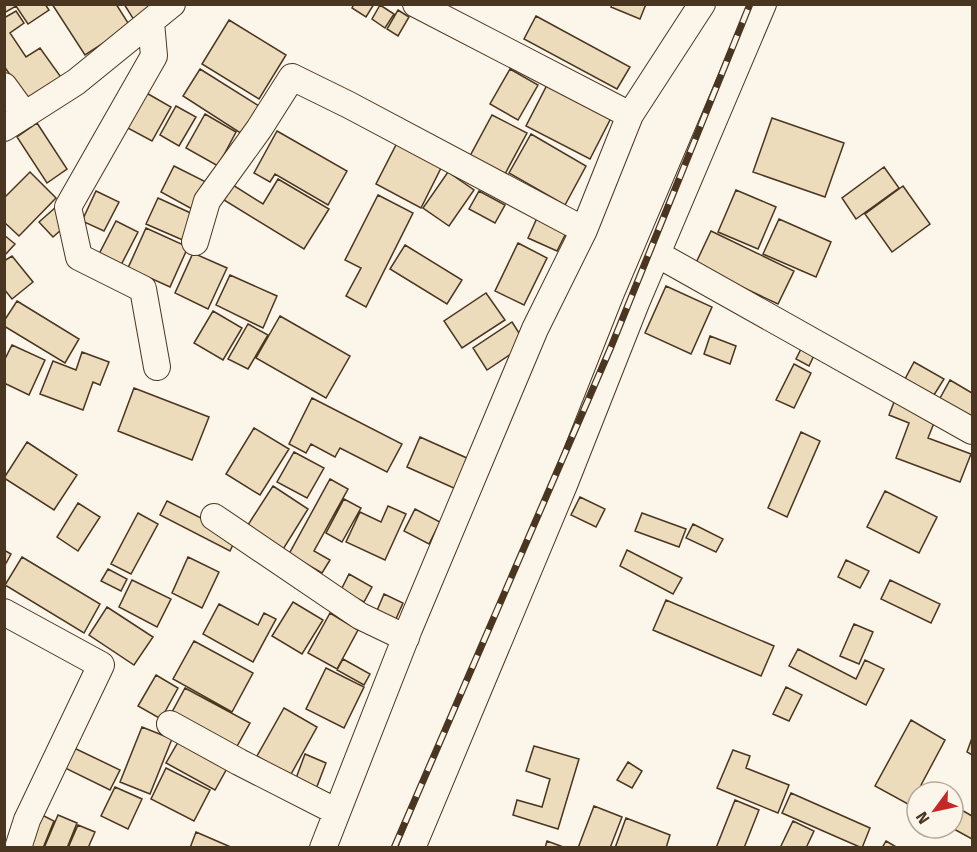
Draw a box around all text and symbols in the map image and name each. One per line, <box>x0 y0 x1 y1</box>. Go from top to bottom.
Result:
north arrow <box>905 780 965 840</box>
text: N <box>912 808 934 828</box>

